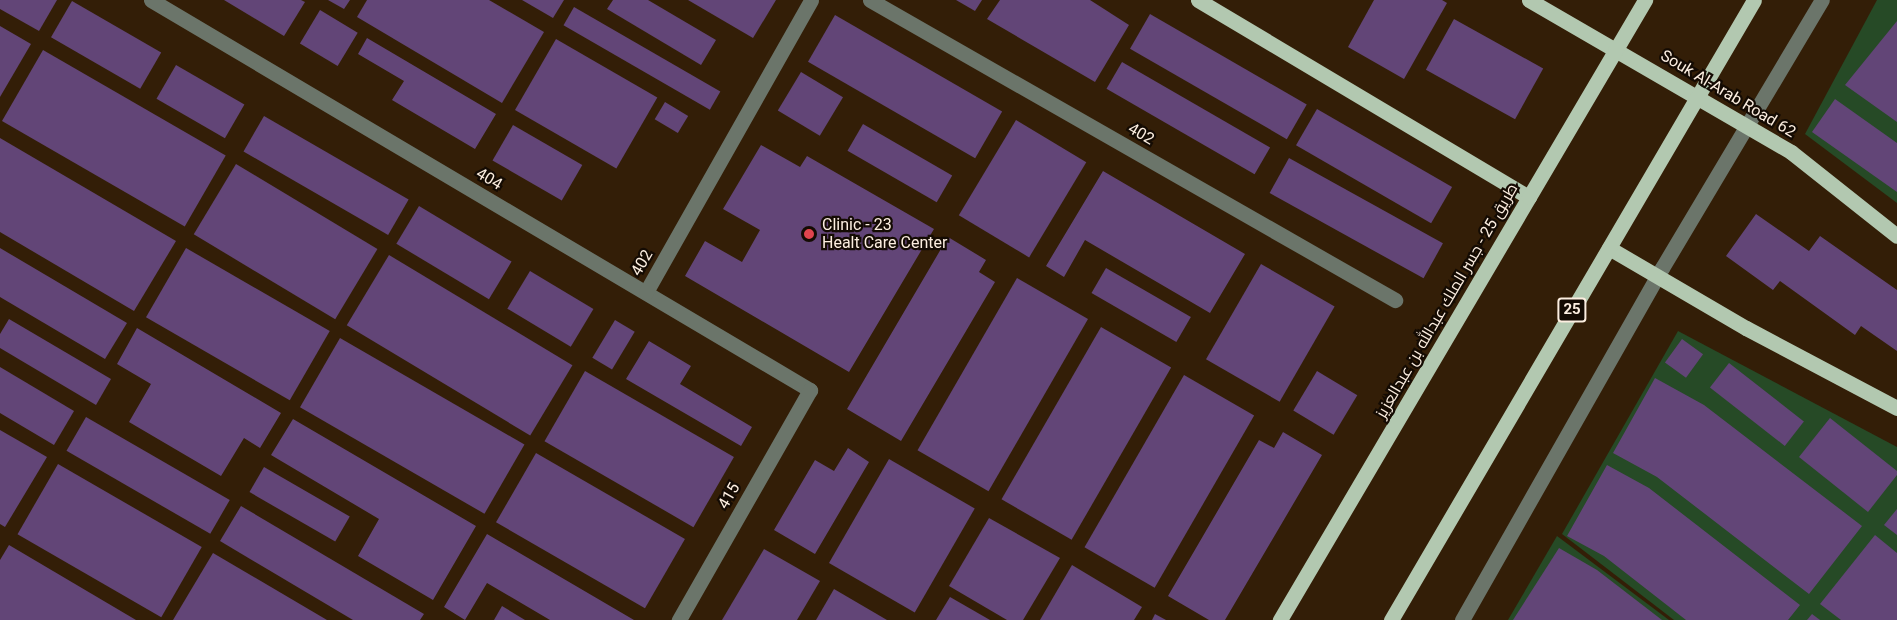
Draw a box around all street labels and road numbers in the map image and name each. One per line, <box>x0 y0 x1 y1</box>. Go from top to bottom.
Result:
street label: Souk Al-Arab Road 62 <box>1657 46 1799 142</box>
street label: 402 <box>1125 119 1157 149</box>
street label: 404 <box>472 164 506 194</box>
street label: طريق 25 - جسر الملك عبدالله بن عبدالعزيز <box>1372 180 1522 422</box>
street label: 402 <box>627 247 657 279</box>
road number: 25 <box>1557 298 1587 322</box>
street label: 415 <box>714 480 744 512</box>

